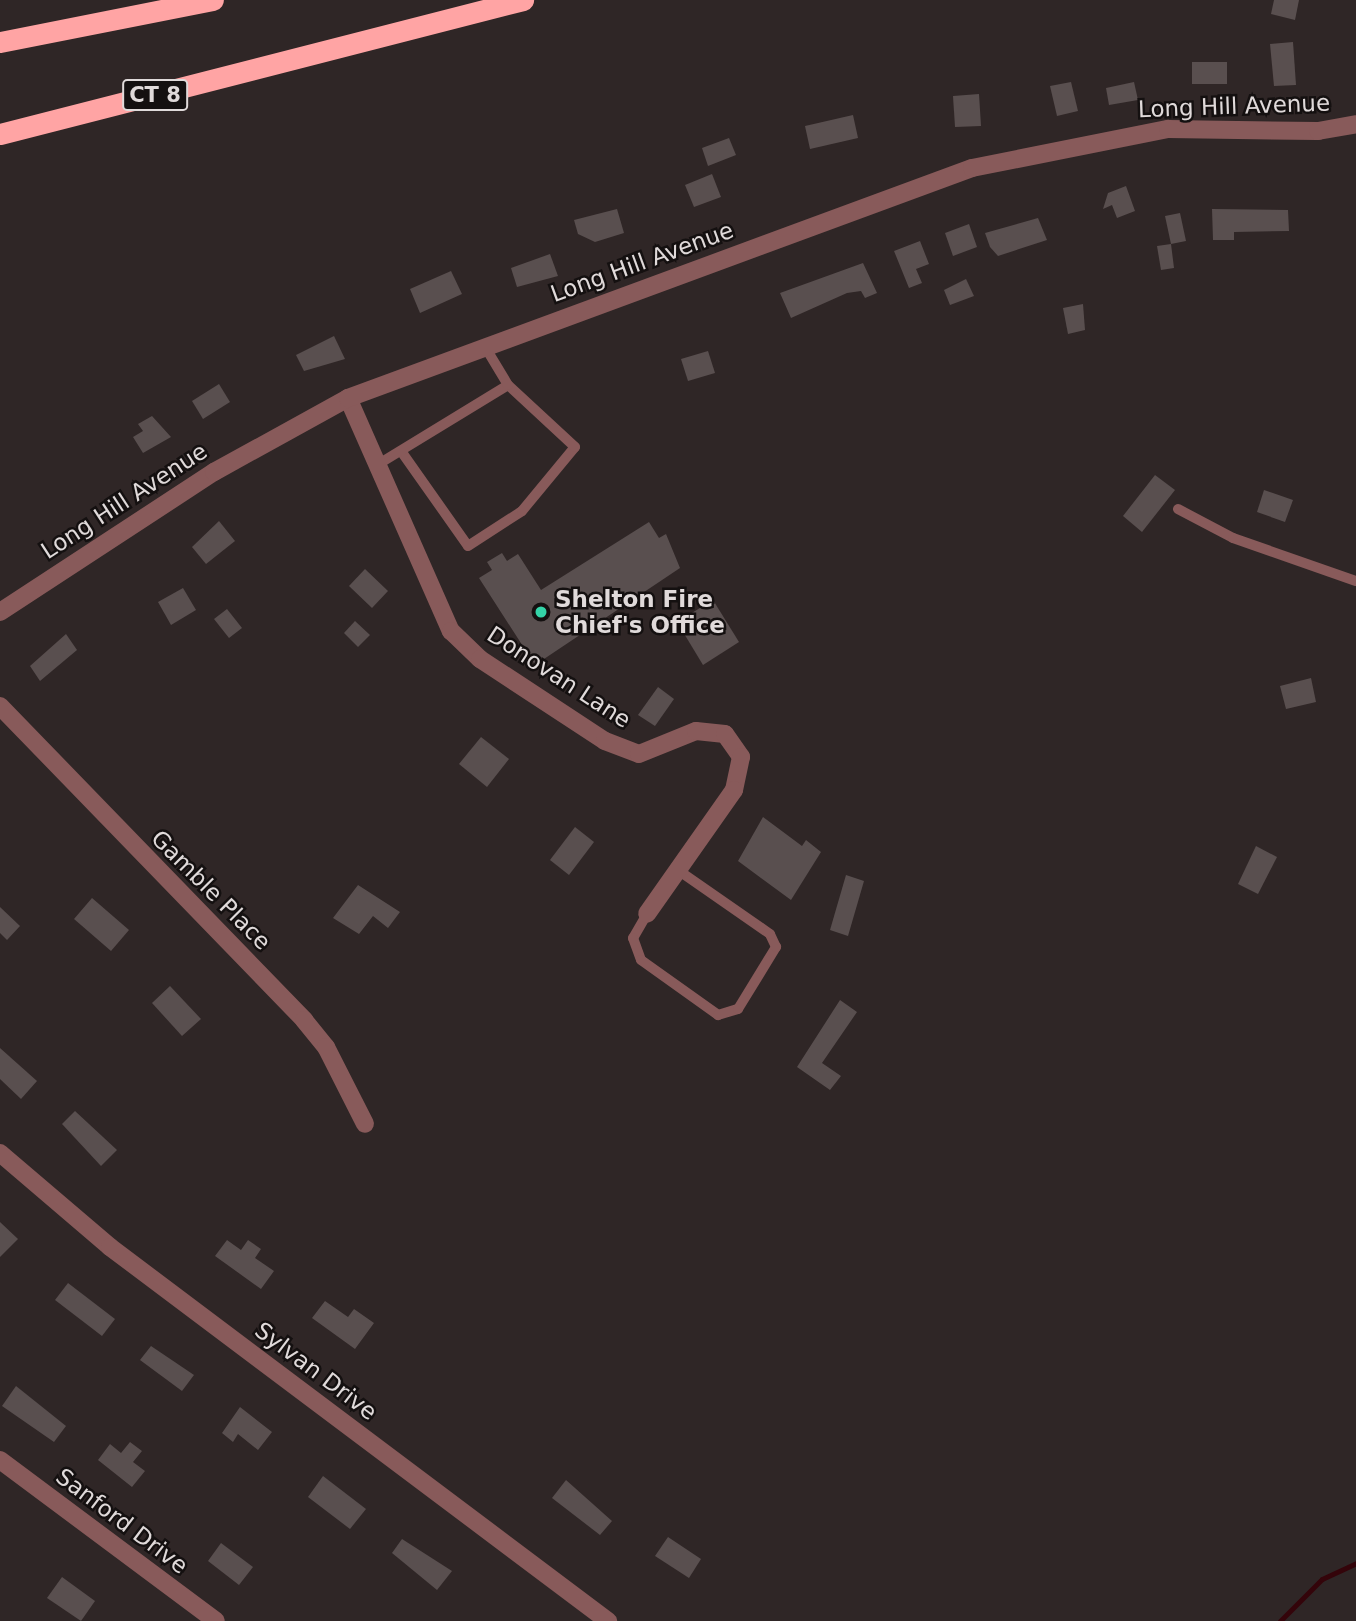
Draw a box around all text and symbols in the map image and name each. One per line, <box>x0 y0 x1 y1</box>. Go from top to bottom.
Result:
road number: CT 8 <box>122 78 188 112</box>
street label: Long Hill Avenue <box>1137 89 1331 123</box>
street label: Long Hill Avenue <box>547 216 737 308</box>
street label: Long Hill Avenue <box>36 437 212 565</box>
place label: Shelton Fire Chief's Office <box>555 585 725 639</box>
marker: Shelton Fire Chief's Office <box>533 604 549 620</box>
street label: Donovan Lane <box>482 620 636 734</box>
street label: Gamble Place <box>145 824 277 956</box>
street label: Sylvan Drive <box>250 1316 382 1426</box>
street label: Sanford Drive <box>51 1463 193 1579</box>

